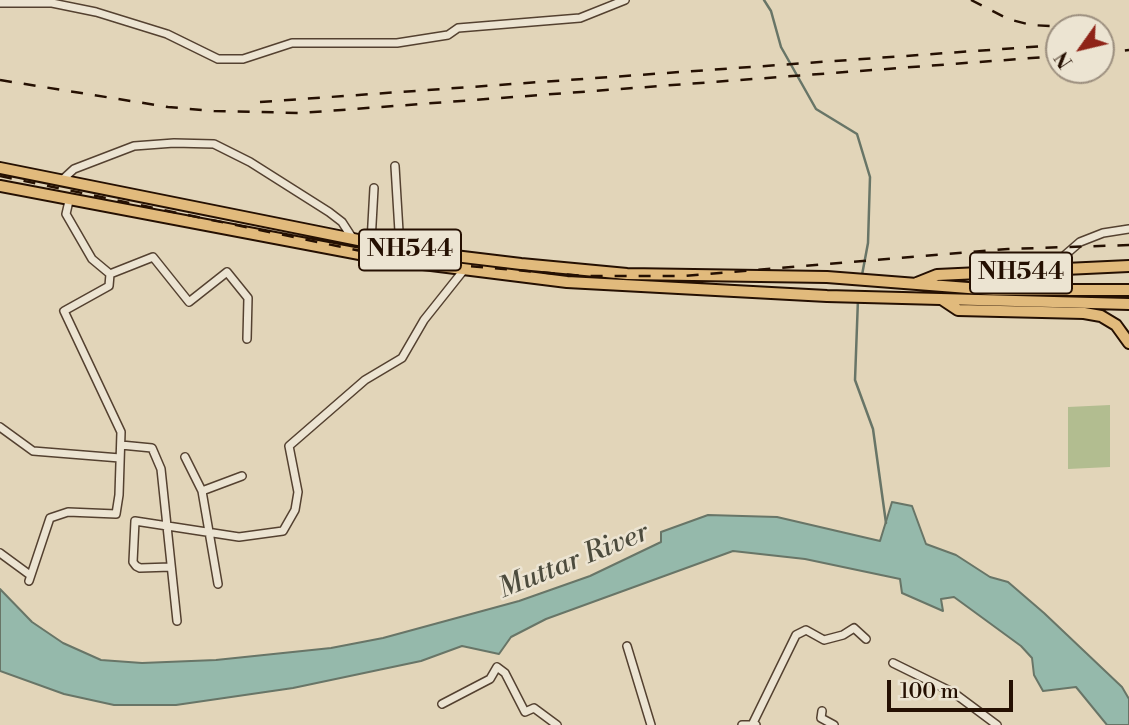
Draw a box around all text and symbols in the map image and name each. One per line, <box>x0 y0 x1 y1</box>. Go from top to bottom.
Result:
north arrow <box>1045 14 1115 84</box>
text: N <box>1050 47 1078 73</box>
road number: NH544 <box>359 230 461 270</box>
road number: NH544 <box>970 252 1072 294</box>
water label: Muttar River <box>494 517 654 607</box>
scale bar <box>891 666 1017 710</box>
text: 100 m <box>900 679 959 705</box>

